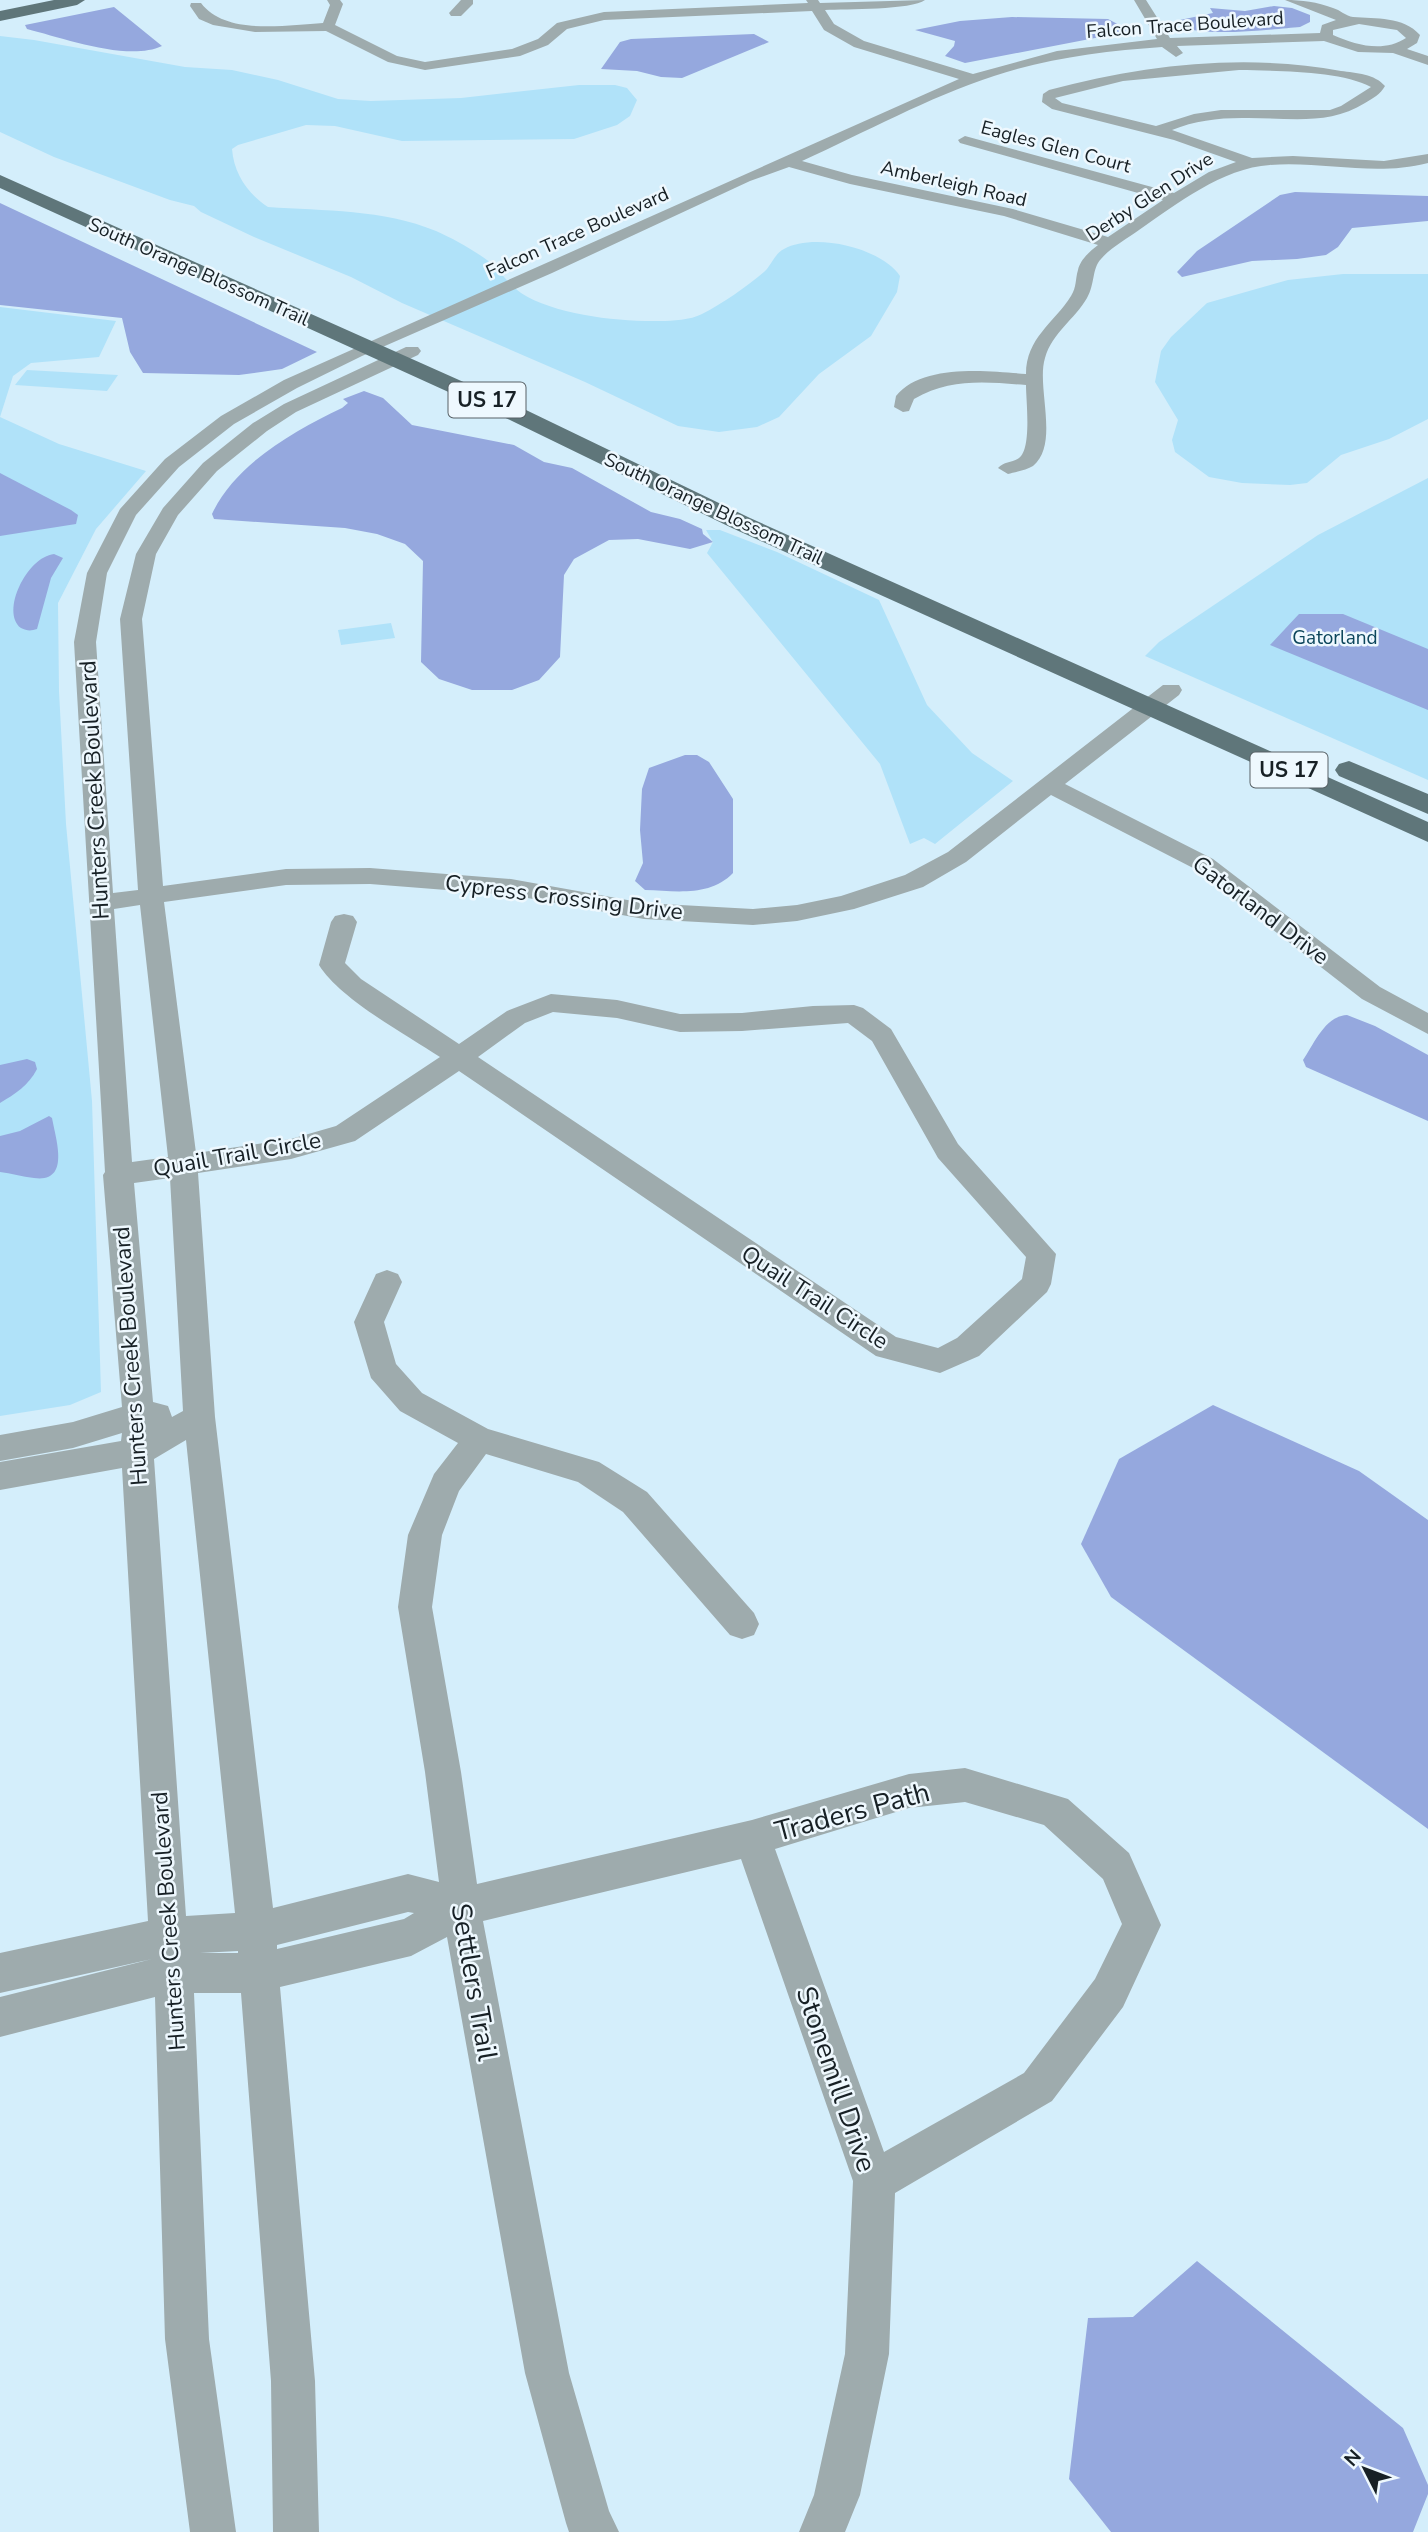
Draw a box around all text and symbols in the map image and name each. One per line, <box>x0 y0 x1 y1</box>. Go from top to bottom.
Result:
street label: Falcon Trace Boulevard <box>1085 5 1285 45</box>
street label: Eagles Glen Court <box>978 114 1134 180</box>
street label: Derby Glen Drive <box>1081 146 1218 248</box>
street label: Amberleigh Road <box>878 155 1029 213</box>
street label: Falcon Trace Boulevard <box>482 181 673 285</box>
street label: South Orange Blossom Trail <box>84 211 313 333</box>
road number: US 17 <box>448 382 526 418</box>
street label: South Orange Blossom Trail <box>600 447 828 571</box>
park label: Gatorland <box>1292 625 1378 651</box>
street label: Hunters Creek Boulevard <box>72 660 117 920</box>
road number: US 17 <box>1250 752 1328 788</box>
street label: Gatorland Drive <box>1186 849 1335 972</box>
street label: Cypress Crossing Drive <box>443 868 685 927</box>
street label: Quail Trail Circle <box>151 1124 323 1184</box>
street label: Hunters Creek Boulevard <box>106 1225 155 1486</box>
street label: Quail Trail Circle <box>735 1238 894 1357</box>
street label: Traders Path <box>771 1773 934 1851</box>
street label: Hunters Creek Boulevard <box>144 1790 193 2051</box>
street label: Settlers Trail <box>441 1901 507 2065</box>
street label: Stonemill Drive <box>787 1981 886 2177</box>
north arrow <box>1330 2434 1400 2504</box>
text: N <box>1339 2444 1368 2472</box>

